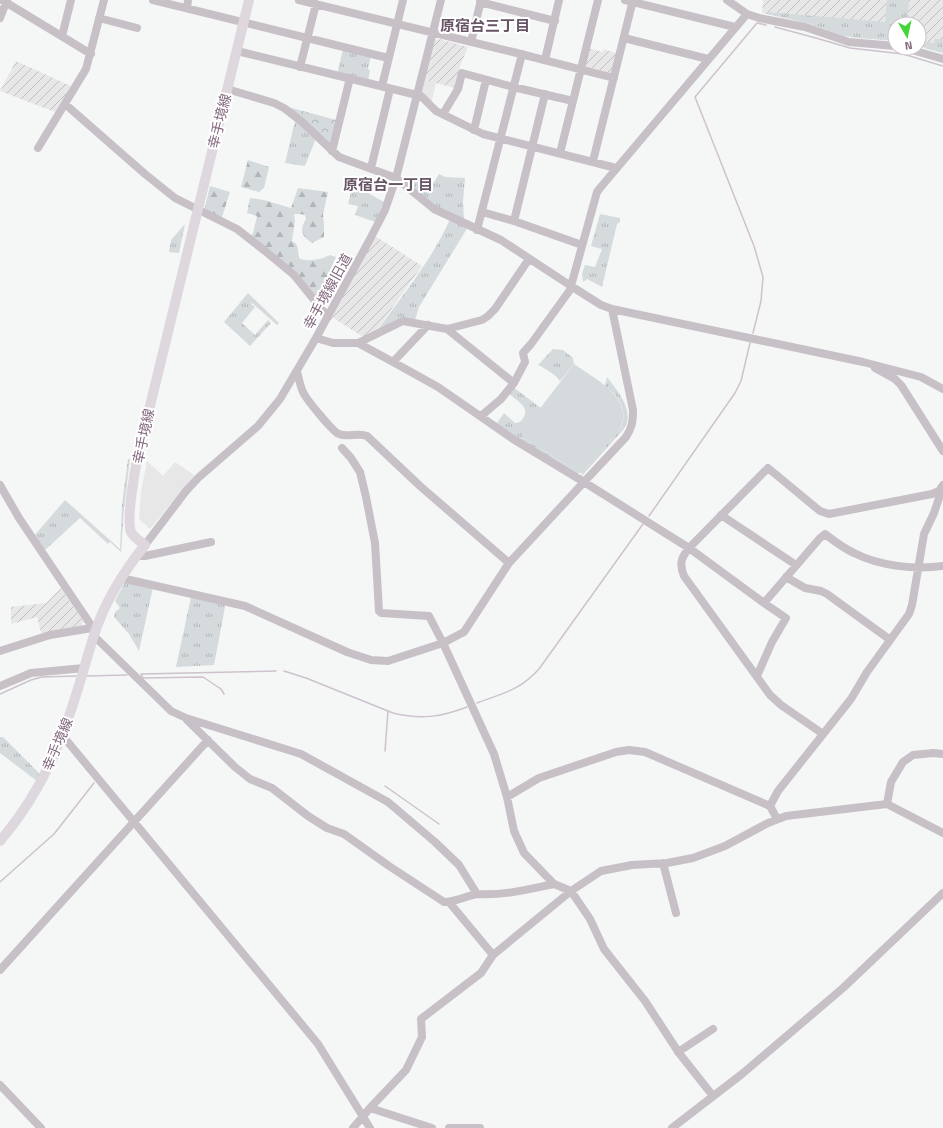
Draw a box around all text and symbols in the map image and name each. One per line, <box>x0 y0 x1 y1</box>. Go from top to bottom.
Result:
district label: 原宿台三丁目 <box>440 14 530 37</box>
north arrow <box>887 16 927 56</box>
text: N <box>904 37 914 54</box>
street label: 幸手境線 <box>202 91 236 151</box>
district label: 原宿台一丁目 <box>343 173 433 196</box>
street label: 幸手境線旧道 <box>297 249 357 333</box>
street label: 幸手境線 <box>127 406 159 466</box>
street label: 幸手境線 <box>36 714 78 774</box>

